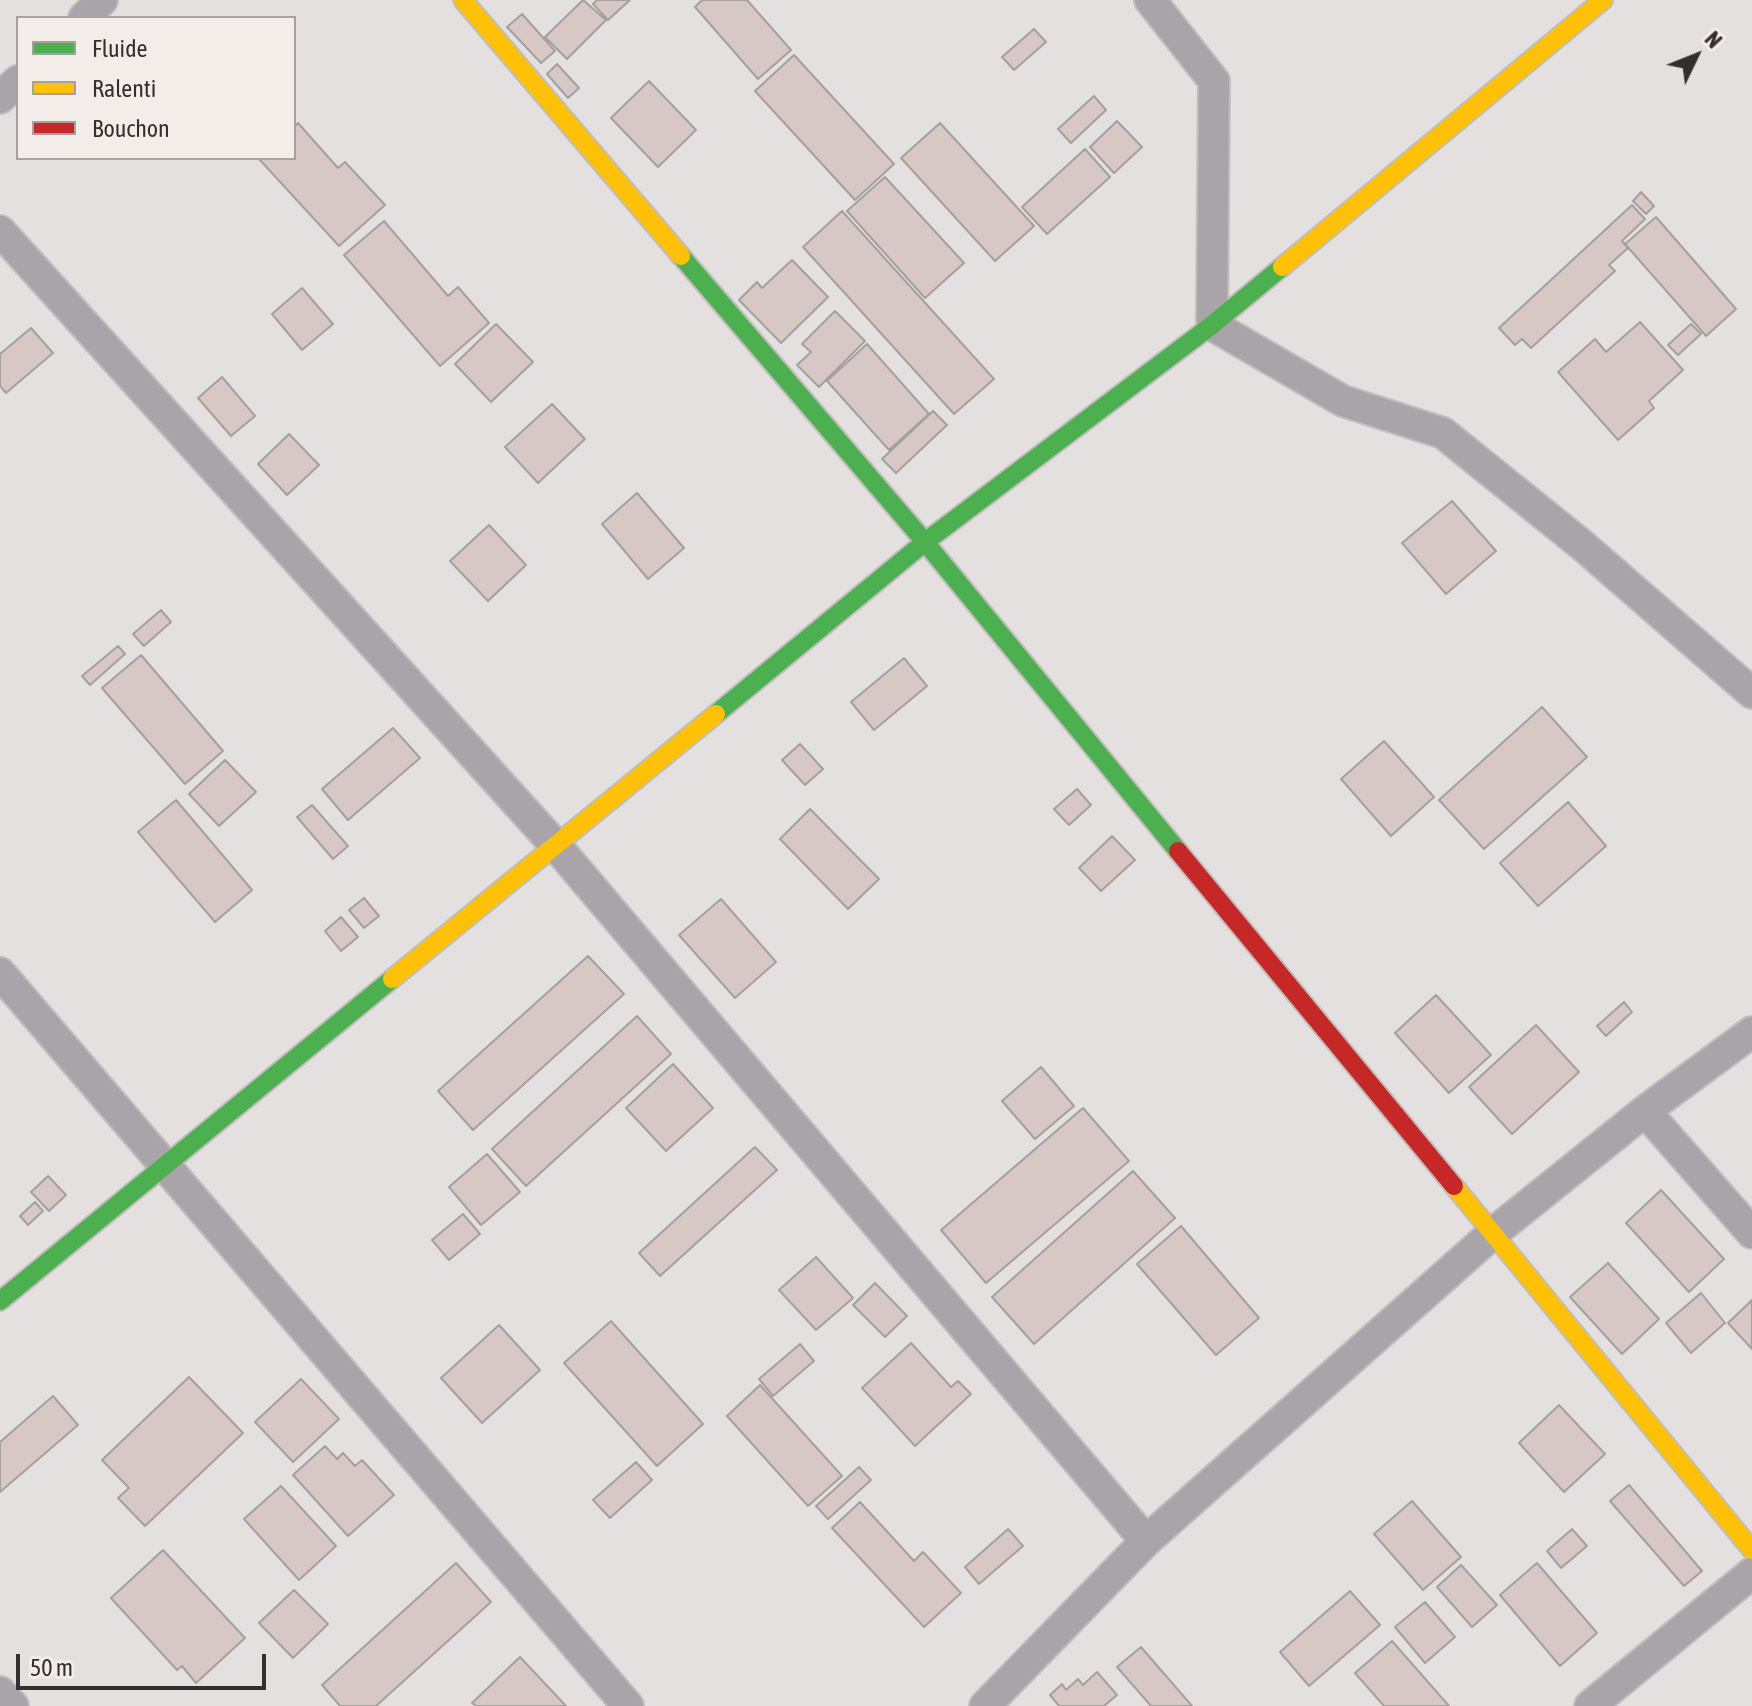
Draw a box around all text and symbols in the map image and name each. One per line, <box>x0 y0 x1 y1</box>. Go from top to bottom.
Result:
legend <box>16 16 296 160</box>
north arrow <box>1656 16 1736 96</box>
text: N <box>1700 26 1727 53</box>
text: Fluide <box>92 35 147 62</box>
text: Ralenti <box>92 75 156 102</box>
text: Bouchon <box>92 115 170 142</box>
scale bar <box>20 1638 270 1688</box>
text: 50 m <box>30 1654 73 1681</box>

